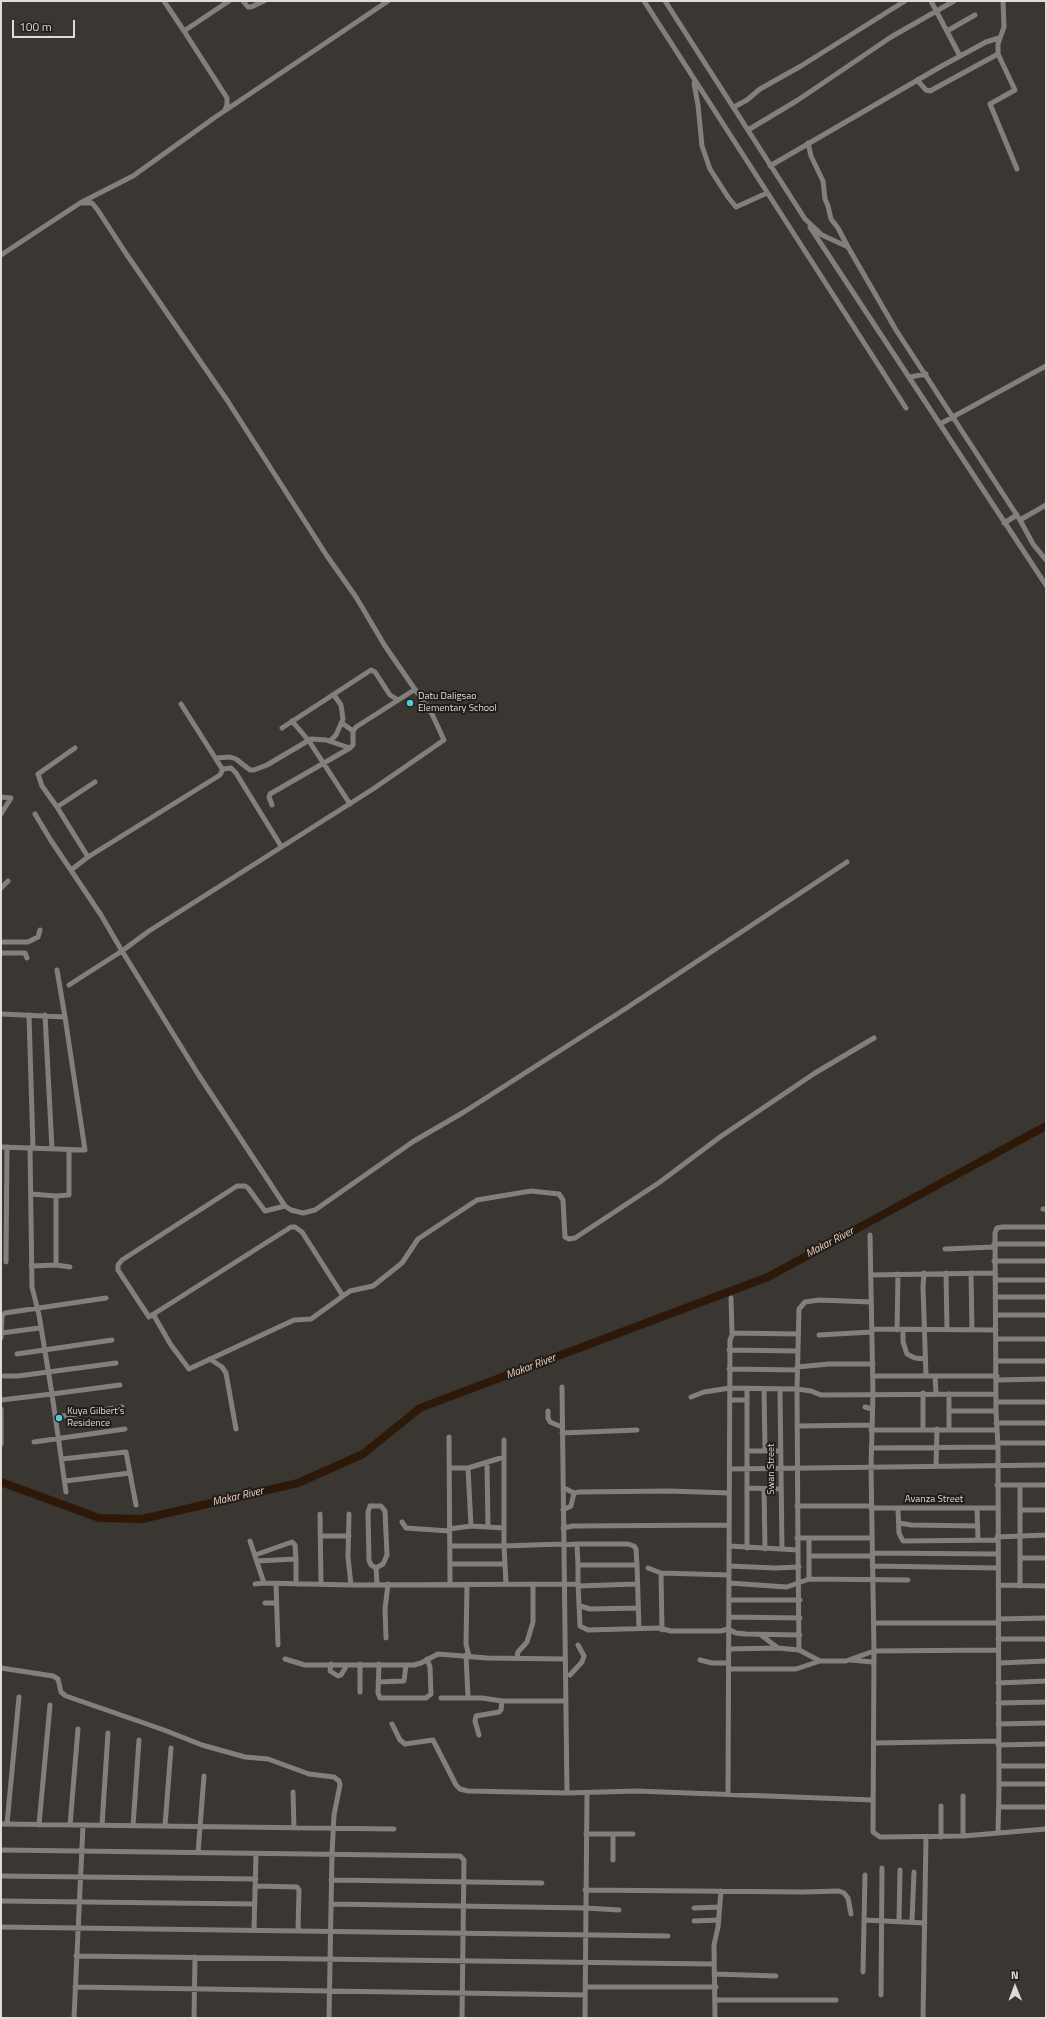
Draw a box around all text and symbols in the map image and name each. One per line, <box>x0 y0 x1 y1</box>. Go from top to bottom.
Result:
scale bar <box>14 12 77 38</box>
text: 100 m <box>19 17 52 36</box>
place label: Datu Daligsao Elementary School <box>418 691 497 714</box>
marker: Datu Daligsao Elementary School <box>405 698 415 708</box>
water label: Makar River <box>804 1225 856 1261</box>
water label: Makar River <box>504 1352 558 1382</box>
place label: Kuya Gilbert’s Residence <box>67 1406 124 1430</box>
marker: Kuya Gilbert’s Residence <box>54 1413 64 1423</box>
street label: Swan Street <box>766 1443 778 1495</box>
water label: Makar River <box>211 1485 265 1509</box>
street label: Avanza Street <box>905 1494 963 1506</box>
north arrow <box>995 1967 1035 2007</box>
text: N <box>1011 1967 1019 1983</box>

